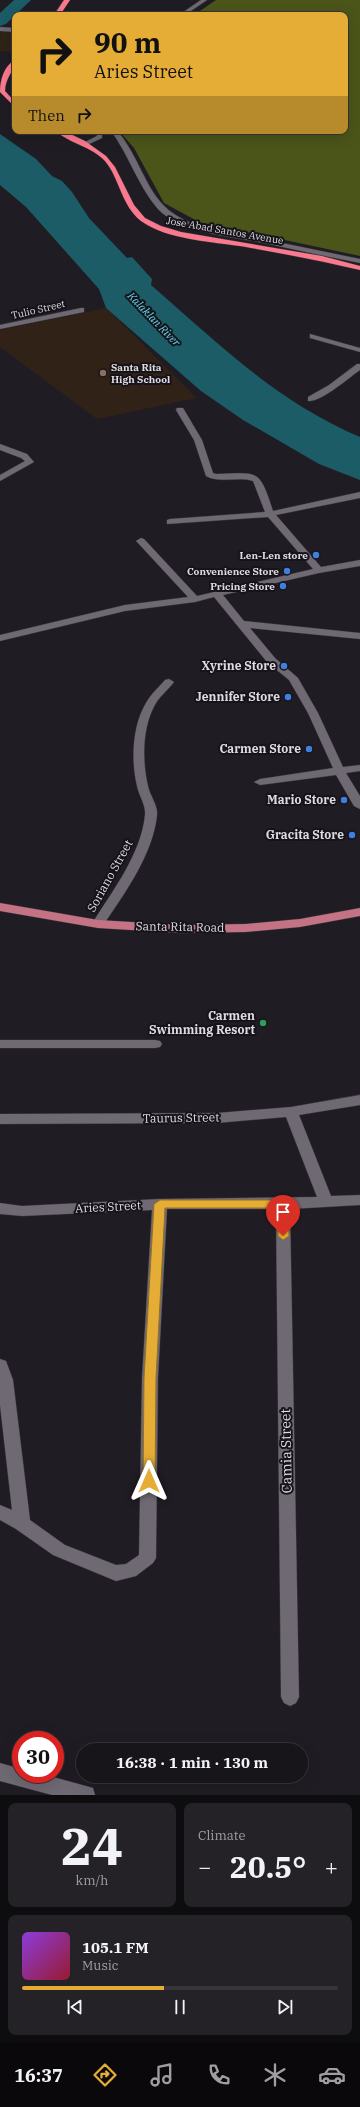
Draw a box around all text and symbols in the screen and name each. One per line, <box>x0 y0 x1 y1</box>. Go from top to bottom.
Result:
text: 90 m <box>94 24 161 61</box>
icon: right <box>28 28 80 80</box>
text: Aries Street <box>94 60 193 83</box>
icon: right <box>73 104 95 126</box>
text: Then <box>28 106 65 125</box>
street label: Jose Abad Santos Avenue <box>165 214 285 247</box>
water label: Kalaklan River <box>124 288 184 350</box>
street label: Tulio Street <box>10 297 67 322</box>
place label: Santa Rita High School <box>111 361 170 386</box>
marker: Santa Rita High School <box>98 368 108 378</box>
place label: Len-Len store <box>240 549 308 562</box>
marker: Len-Len store <box>311 550 321 560</box>
place label: Convenience Store <box>187 565 279 578</box>
marker: Convenience Store <box>282 566 292 576</box>
place label: Pricing Store <box>210 580 275 593</box>
marker: Pricing Store <box>278 581 288 591</box>
place label: Xyrine Store <box>201 658 276 673</box>
marker: Xyrine Store <box>279 661 289 671</box>
place label: Jennifer Store <box>196 689 280 704</box>
marker: Jennifer Store <box>283 692 293 702</box>
place label: Carmen Store <box>219 741 301 756</box>
marker: Carmen Store <box>304 744 314 754</box>
place label: Mario Store <box>267 792 336 807</box>
marker: Mario Store <box>339 795 349 805</box>
place label: Gracita Store <box>266 827 344 842</box>
marker: Gracita Store <box>347 830 357 840</box>
street label: Soriano Street <box>84 837 136 915</box>
street label: Santa Rita Road <box>135 918 225 935</box>
place label: Carmen Swimming Resort <box>149 1008 256 1037</box>
marker: Carmen Swimming Resort <box>258 1018 268 1028</box>
street label: Taurus Street <box>143 1109 219 1126</box>
pin <box>266 1195 300 1236</box>
street label: Aries Street <box>75 1197 141 1216</box>
icon: arrive <box>272 1201 294 1223</box>
street label: Camia Street <box>276 1409 296 1493</box>
position arrow <box>128 1460 170 1502</box>
speed limit sign: 30 <box>12 1731 64 1783</box>
text: 16:38 · 1 min · 130 m <box>116 1753 268 1772</box>
text: 24 <box>61 1812 123 1879</box>
text: Climate <box>198 1827 245 1844</box>
text: 20.5° <box>230 1847 306 1886</box>
text: − <box>198 1852 211 1881</box>
text: + <box>325 1852 338 1881</box>
text: km/h <box>76 1872 108 1889</box>
text: 105.1 FM <box>82 1938 149 1957</box>
text: Music <box>82 1957 119 1974</box>
icon: previous <box>64 1996 86 2018</box>
icon: pause <box>169 1996 191 2018</box>
icon: next <box>274 1996 296 2018</box>
icon: directions <box>91 2061 119 2089</box>
icon: music <box>148 2061 176 2089</box>
icon: phone <box>205 2061 233 2089</box>
icon: climate <box>261 2061 289 2089</box>
icon: car <box>318 2061 346 2089</box>
text: 16:37 <box>14 2064 63 2087</box>

